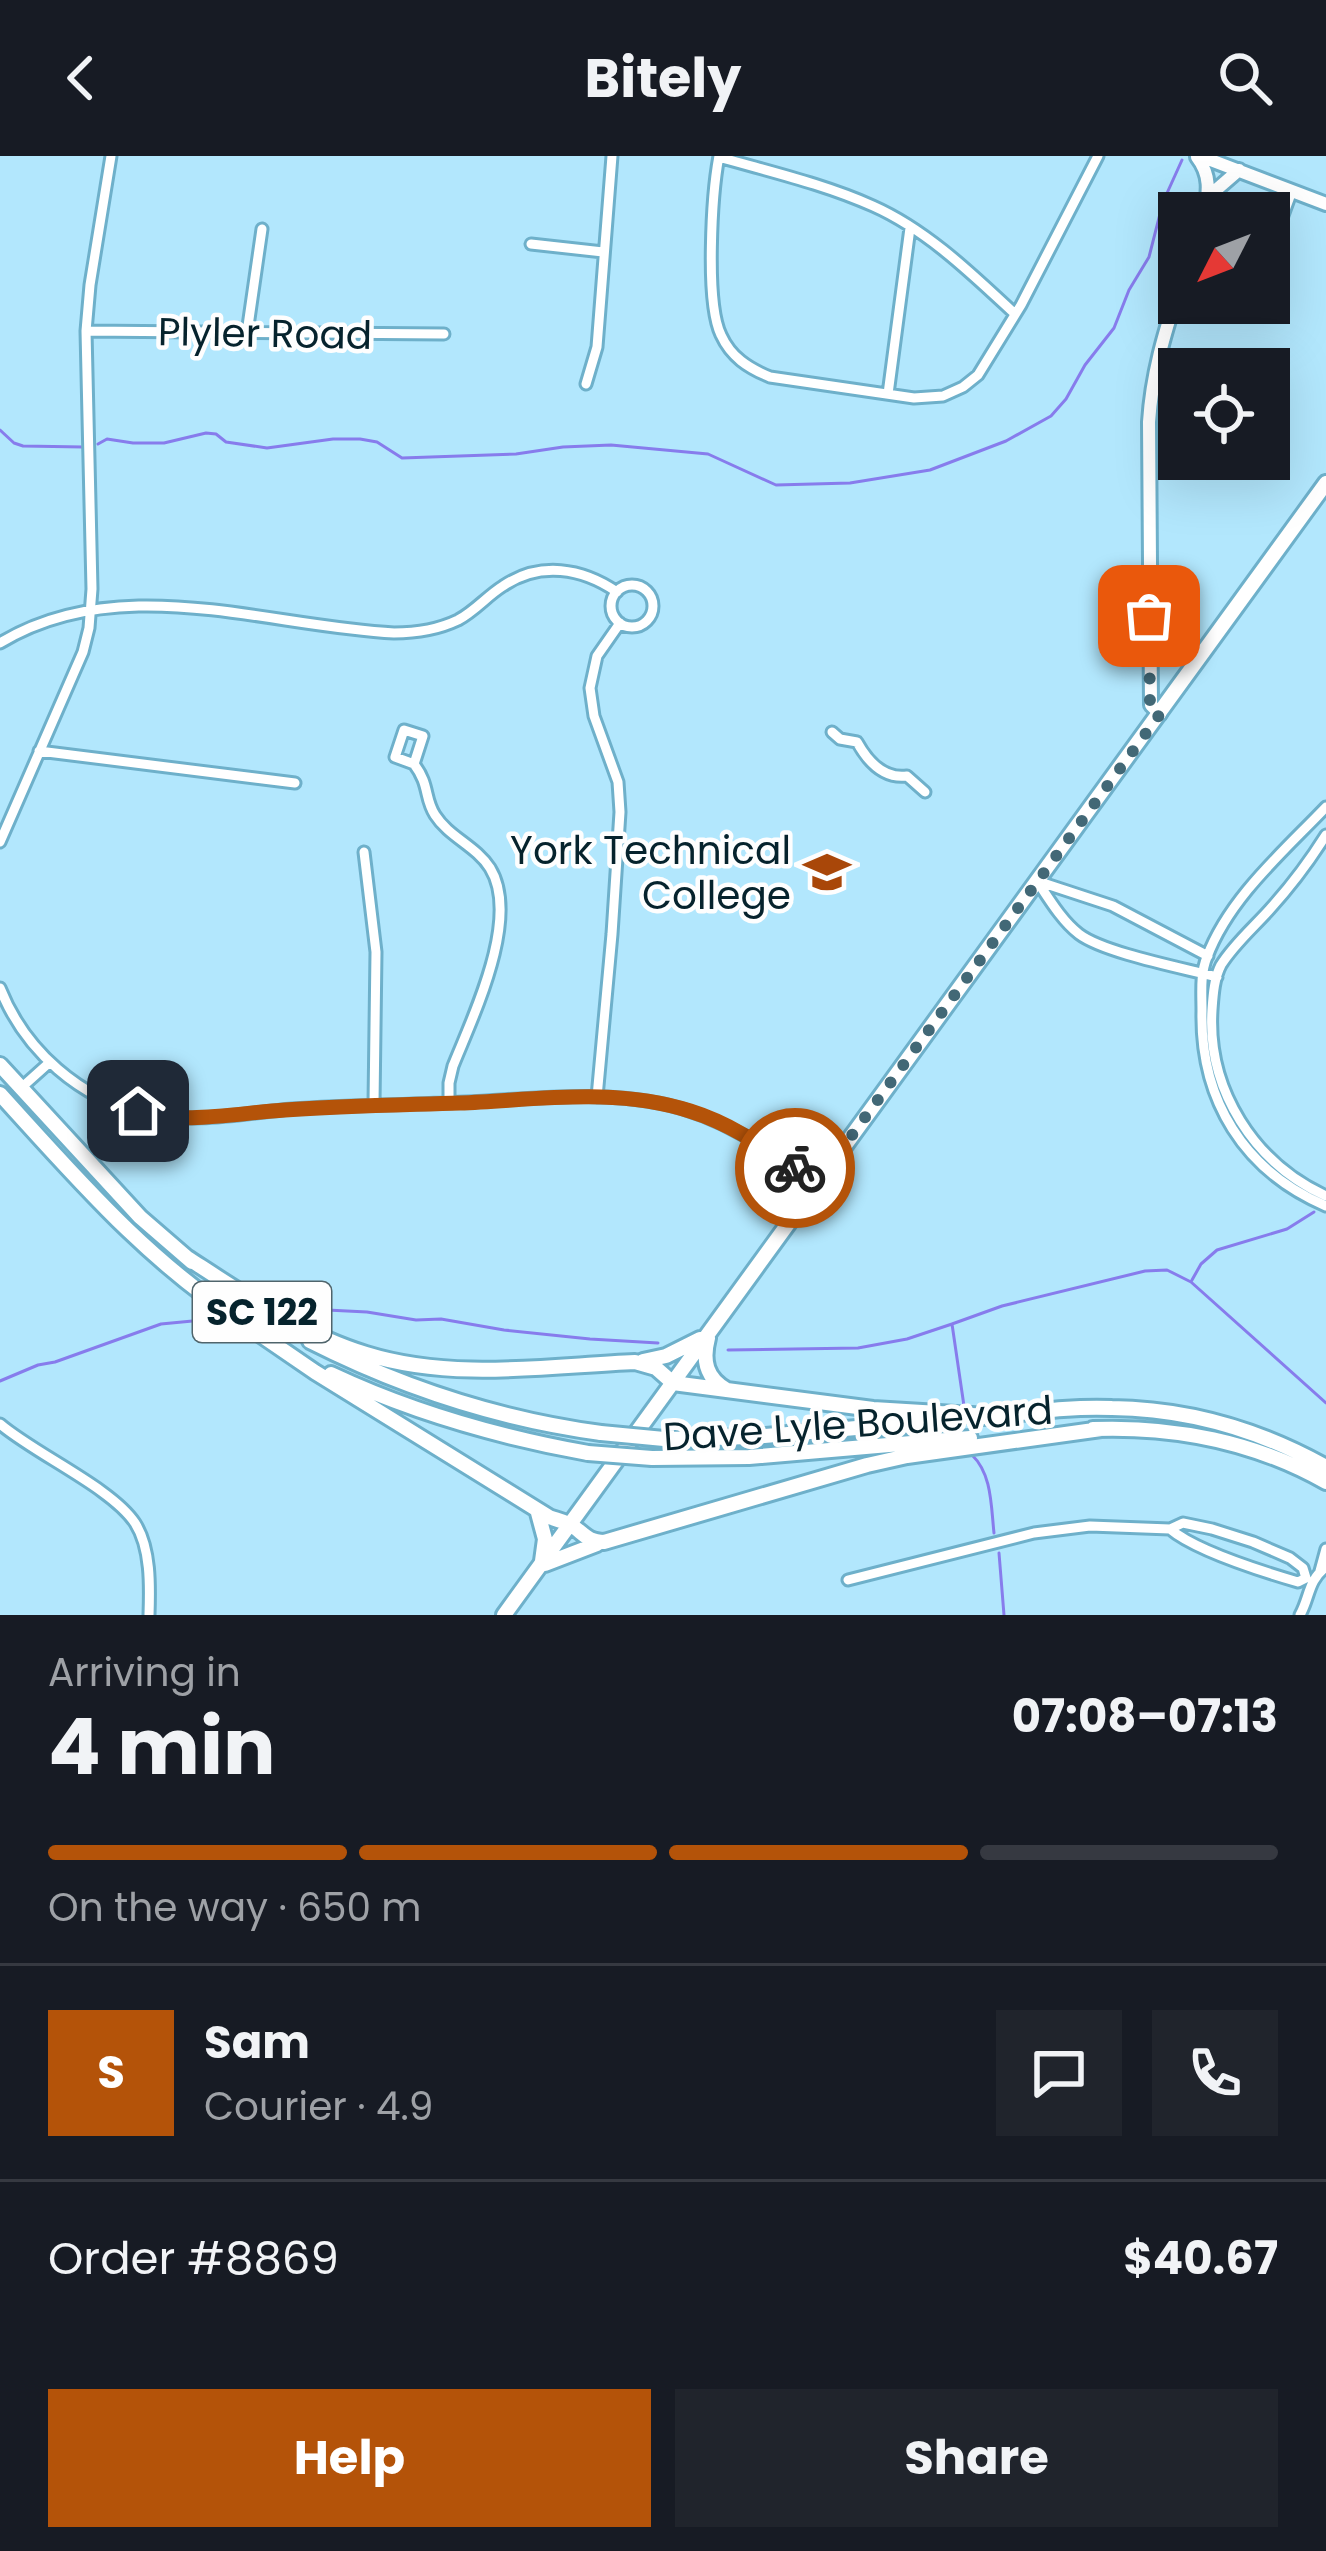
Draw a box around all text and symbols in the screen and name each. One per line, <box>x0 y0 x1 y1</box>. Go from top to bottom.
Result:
text: Bitely <box>585 40 741 116</box>
icon: back <box>48 45 114 111</box>
icon: search <box>1212 45 1278 111</box>
north arrow <box>1158 192 1290 324</box>
map controls <box>1158 192 1290 480</box>
street label: Plyler Road <box>157 304 373 363</box>
button: locate <box>1158 348 1290 480</box>
pin <box>1098 565 1200 667</box>
icon: bag <box>1116 583 1182 649</box>
place label: York Technical College <box>510 823 791 923</box>
school or university icon: York Technical College <box>802 847 852 897</box>
pin <box>87 1060 189 1162</box>
icon: home <box>105 1078 171 1144</box>
courier <box>735 1108 855 1228</box>
icon: bike <box>762 1135 828 1201</box>
road number: SC 122 <box>193 1282 331 1342</box>
street label: Dave Lyle Boulevard <box>662 1382 1055 1465</box>
text: Arriving in <box>48 1645 241 1700</box>
text: 07:08–07:13 <box>1012 1685 1278 1748</box>
text: 4 min <box>48 1692 276 1801</box>
text: On the way · 650 m <box>48 1880 422 1935</box>
button: chat <box>996 2010 1122 2136</box>
button: phone <box>1152 2010 1278 2136</box>
text: Sam <box>204 2011 310 2074</box>
text: S <box>97 2041 125 2104</box>
text: Courier · 4.9 <box>204 2079 433 2134</box>
text: Order #8869 <box>48 2227 339 2290</box>
text: $40.67 <box>1123 2227 1278 2290</box>
button: Help <box>48 2389 651 2527</box>
button: Share <box>675 2389 1278 2527</box>

